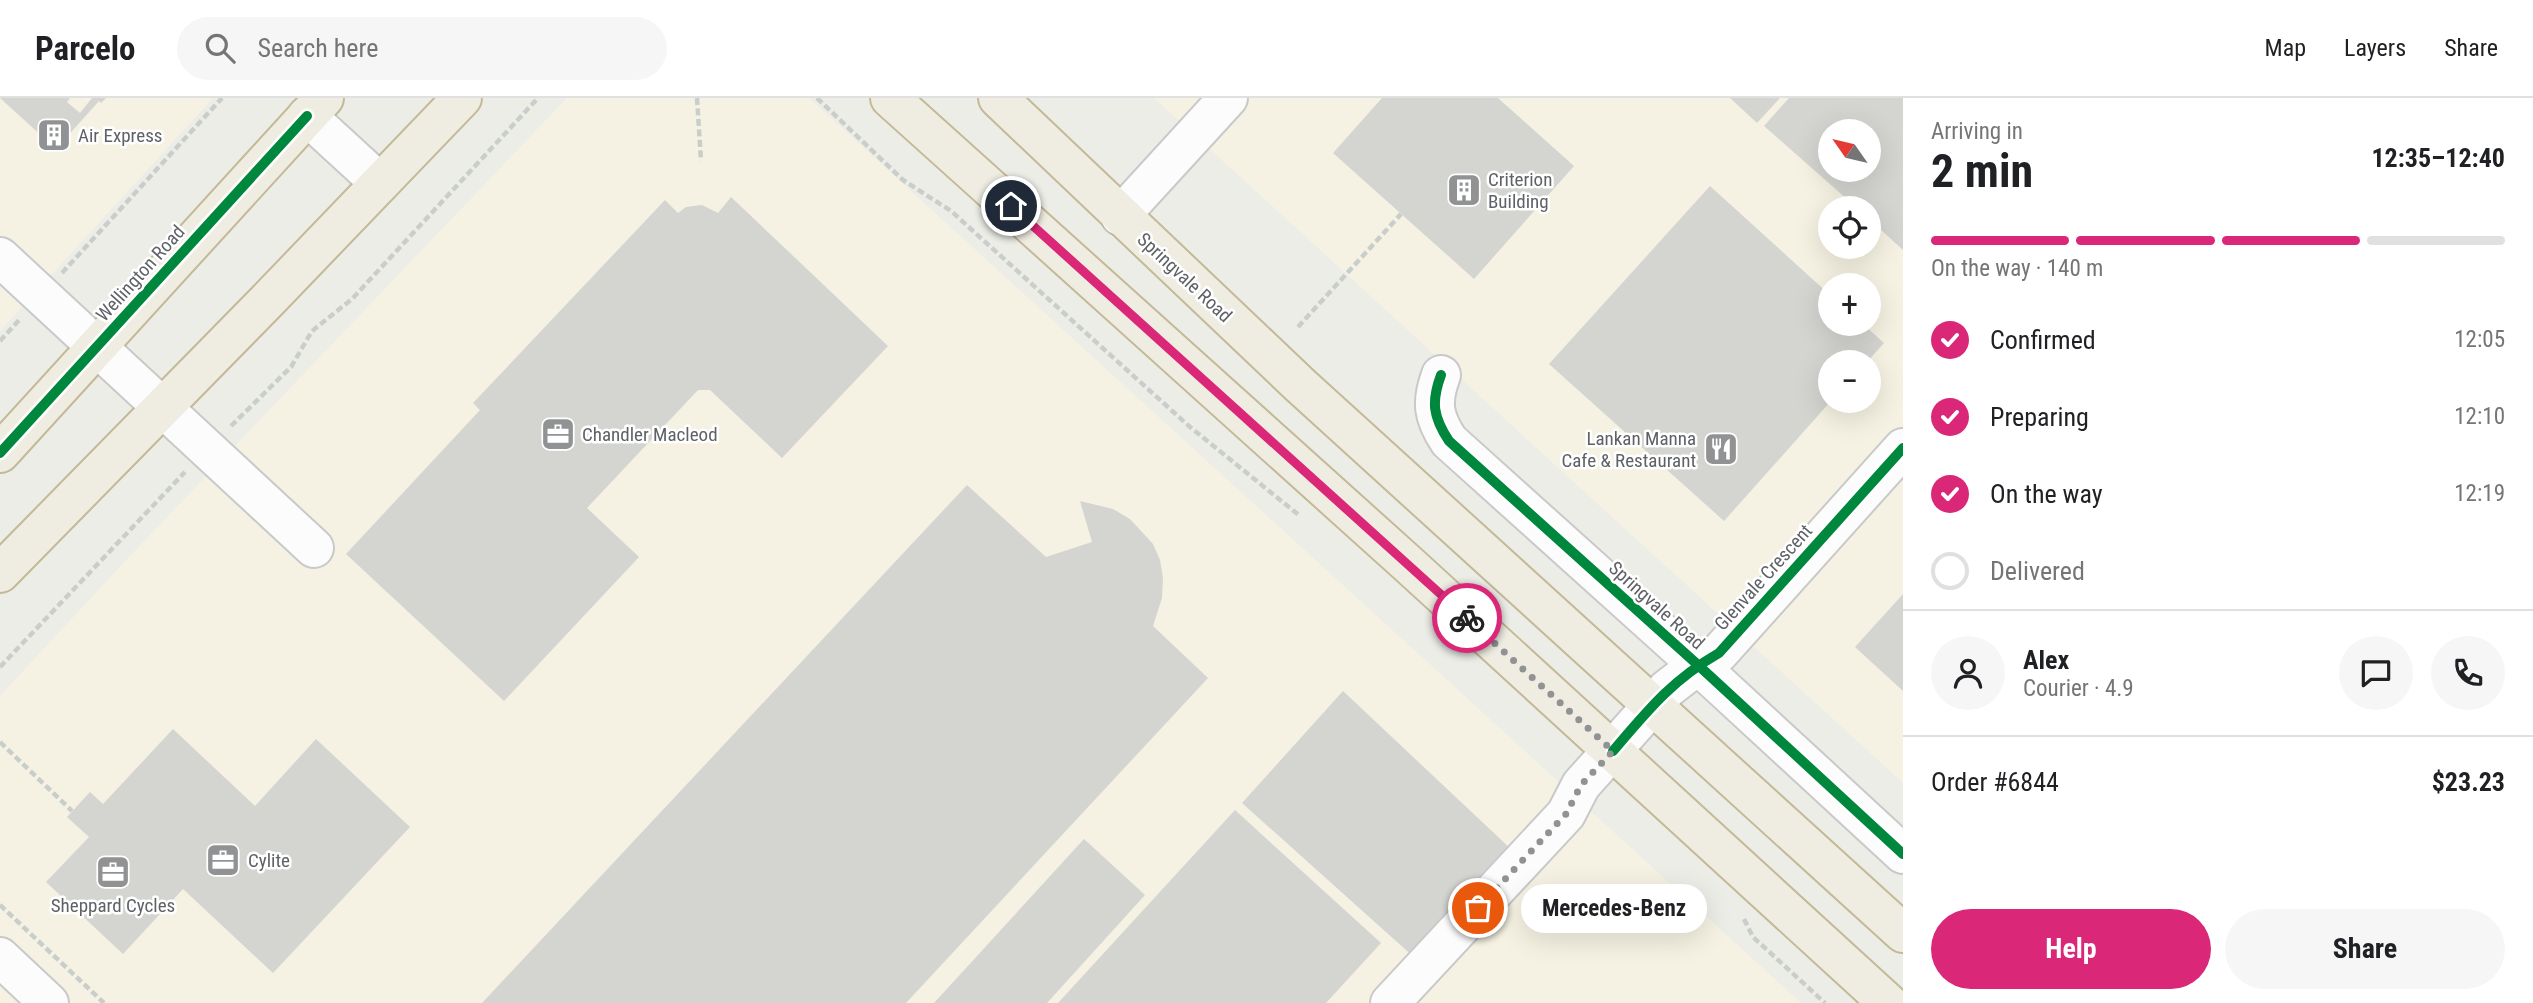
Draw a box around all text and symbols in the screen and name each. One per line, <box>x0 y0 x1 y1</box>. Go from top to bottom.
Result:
search box <box>177 17 667 80</box>
text: Parcelo <box>35 29 135 68</box>
icon: search <box>201 29 239 67</box>
text: Search here <box>257 33 378 63</box>
text: Map <box>2265 34 2306 62</box>
text: Layers <box>2344 34 2406 62</box>
text: Share <box>2444 34 2498 62</box>
building icon: Air Express <box>35 116 73 154</box>
text: Arriving in <box>1931 118 2023 145</box>
north arrow <box>1818 119 1881 182</box>
map controls <box>1818 119 1881 413</box>
place label: Air Express <box>78 124 162 147</box>
text: 12:35–12:40 <box>2371 143 2505 173</box>
text: 2 min <box>1931 144 2033 198</box>
place label: Criterion Building <box>1488 168 1552 213</box>
building icon: Criterion Building <box>1445 171 1483 209</box>
pin <box>981 176 1041 236</box>
icon: home <box>992 187 1030 225</box>
button: locate <box>1818 196 1881 259</box>
street label: Wellington Road <box>91 221 190 326</box>
street label: Springvale Road <box>1133 228 1237 327</box>
text: On the way · 140 m <box>1931 255 2103 282</box>
button: + <box>1818 273 1881 336</box>
icon: check <box>1931 321 1969 359</box>
text: Confirmed <box>1990 325 2096 355</box>
text: 12:05 <box>2454 326 2505 353</box>
button: − <box>1818 350 1881 413</box>
icon: check <box>1931 398 1969 436</box>
text: Preparing <box>1990 402 2089 432</box>
text: 12:10 <box>2454 403 2505 430</box>
office icon: Chandler Macleod <box>539 415 577 453</box>
place label: Chandler Macleod <box>582 423 718 446</box>
place label: Lankan Manna Cafe & Restaurant <box>1561 427 1696 472</box>
restaurant icon: Lankan Manna Cafe & Restaurant <box>1702 430 1740 468</box>
icon: check <box>1931 475 1969 513</box>
text: On the way <box>1990 479 2103 509</box>
text: 12:19 <box>2454 480 2505 507</box>
street label: Glenvale Crescent <box>1710 520 1817 635</box>
street label: Springvale Road <box>1604 556 1709 654</box>
text: Delivered <box>1990 556 2085 586</box>
courier <box>1432 583 1502 653</box>
icon: bike <box>1448 599 1486 637</box>
button: person <box>1931 636 2005 710</box>
button: chat <box>2339 636 2413 710</box>
button: phone <box>2431 636 2505 710</box>
text: Alex <box>2023 645 2069 675</box>
text: Courier · 4.9 <box>2023 675 2134 702</box>
text: Order #6844 <box>1931 767 2059 797</box>
text: $23.23 <box>2432 767 2505 797</box>
office icon: Cylite <box>204 841 242 879</box>
place label: Cylite <box>248 849 290 872</box>
office icon: Sheppard Cycles <box>94 853 132 891</box>
pin <box>1448 878 1508 938</box>
callout: Mercedes-Benz <box>1520 884 1706 932</box>
icon: bag <box>1459 889 1497 927</box>
place label: Sheppard Cycles <box>51 894 175 917</box>
text: Mercedes-Benz <box>1542 895 1686 922</box>
button: Help <box>1931 909 2211 989</box>
button: Share <box>2225 909 2505 989</box>

